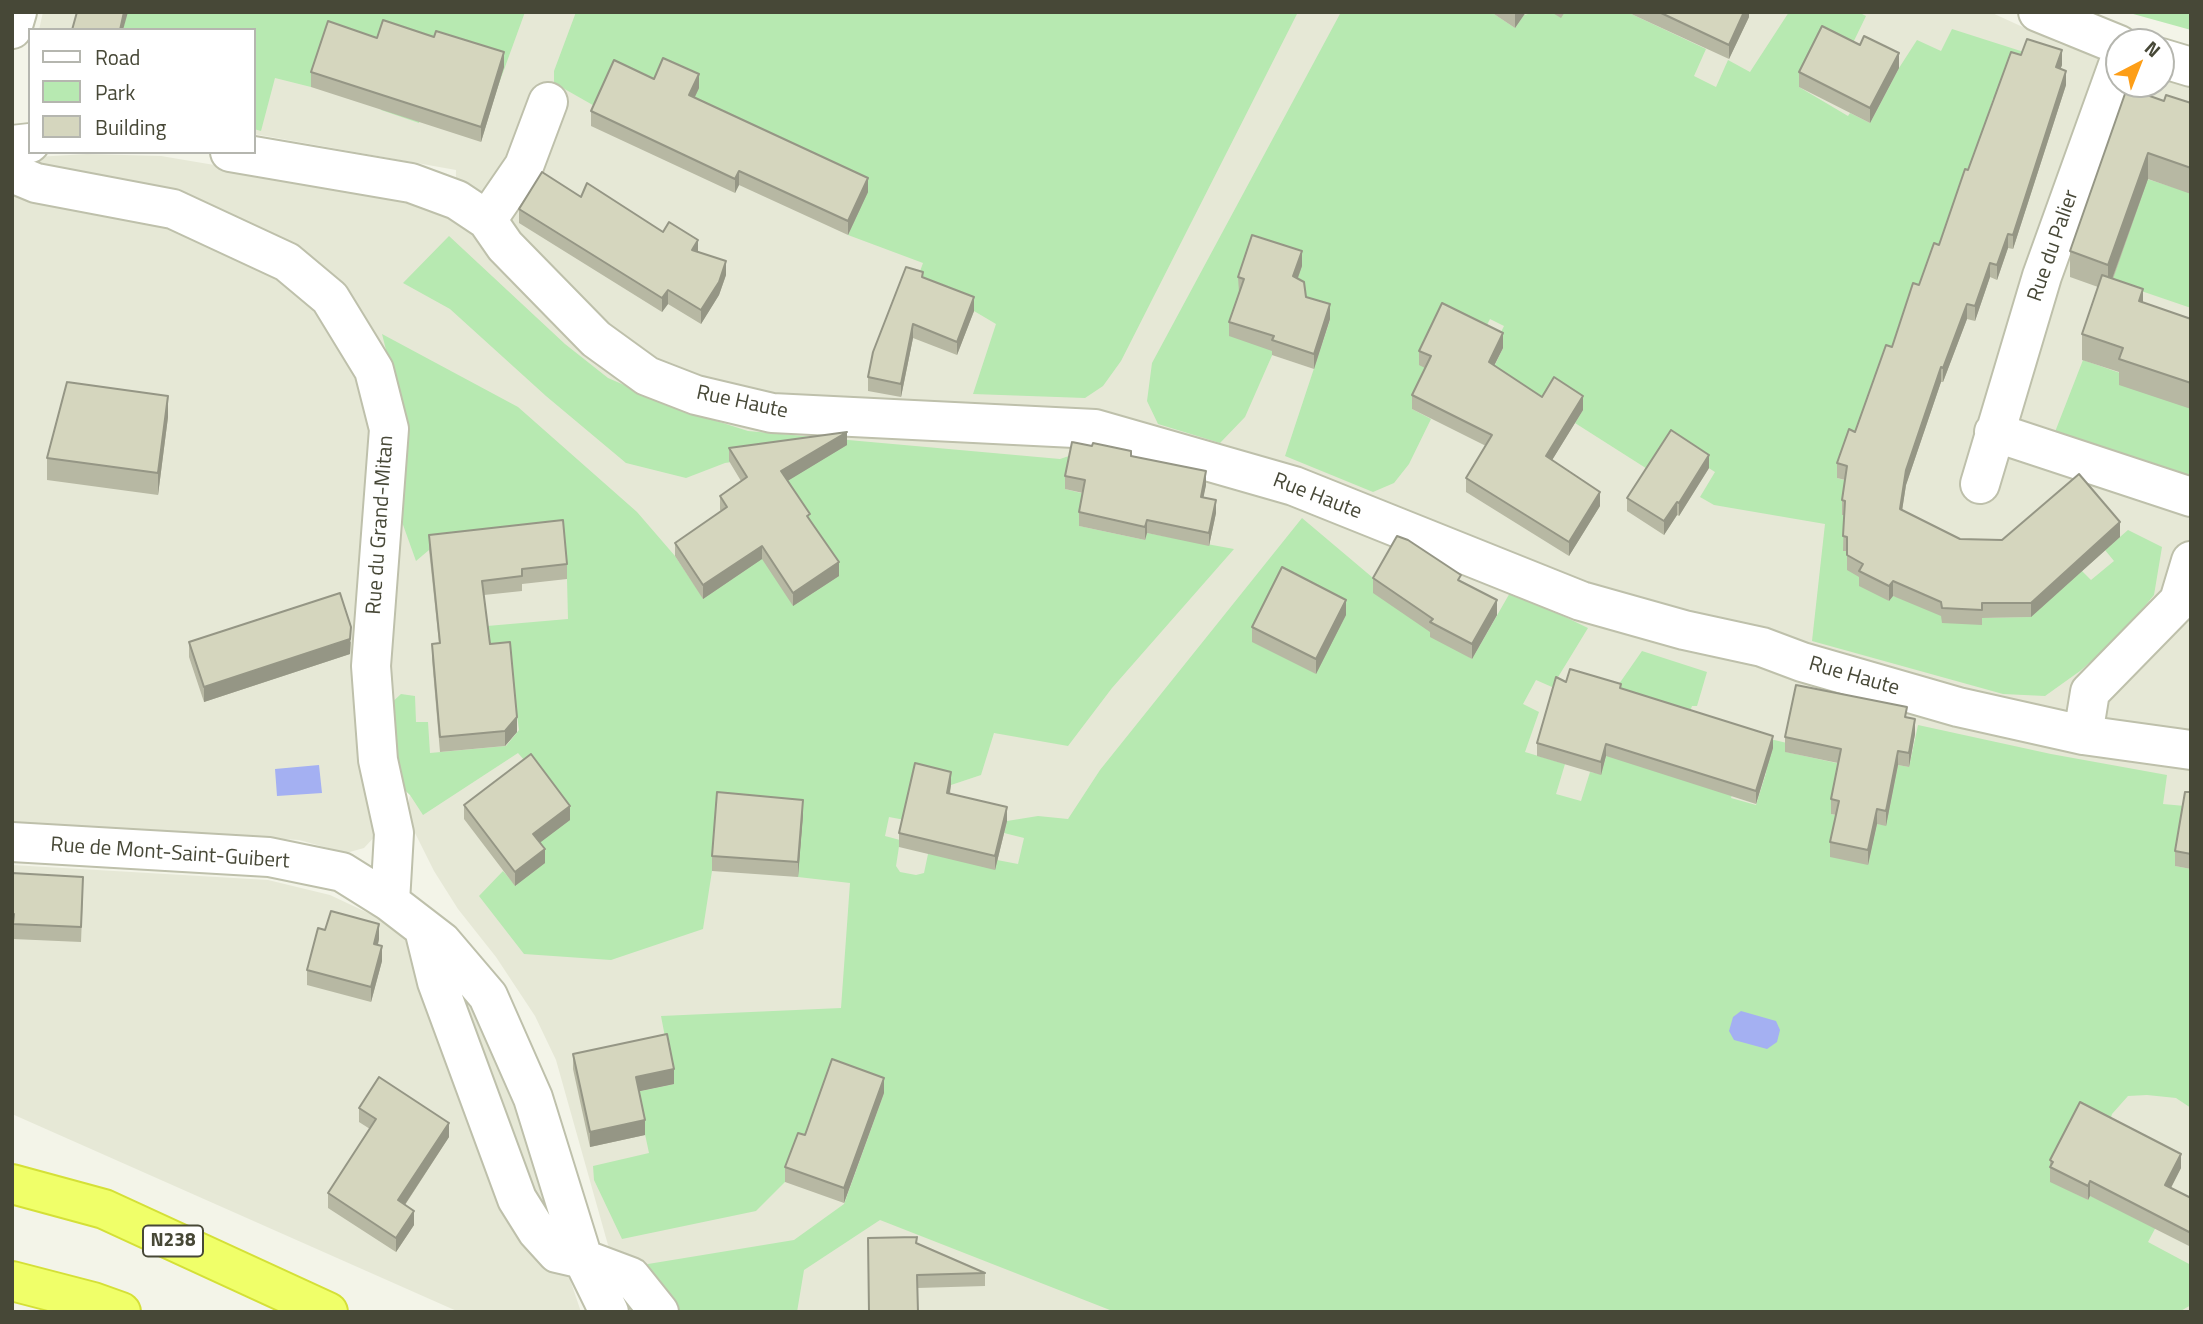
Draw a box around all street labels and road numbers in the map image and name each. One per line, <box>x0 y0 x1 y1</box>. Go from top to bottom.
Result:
street label: Rue du Palier <box>2023 187 2085 305</box>
street label: Rue Haute <box>694 381 790 425</box>
street label: Rue du Grand-Mitan <box>362 434 400 616</box>
street label: Rue Haute <box>1269 469 1365 525</box>
street label: Rue Haute <box>1806 652 1902 702</box>
street label: Rue de Mont-Saint-Guibert <box>50 833 290 875</box>
road number: N238 <box>143 1226 203 1256</box>

